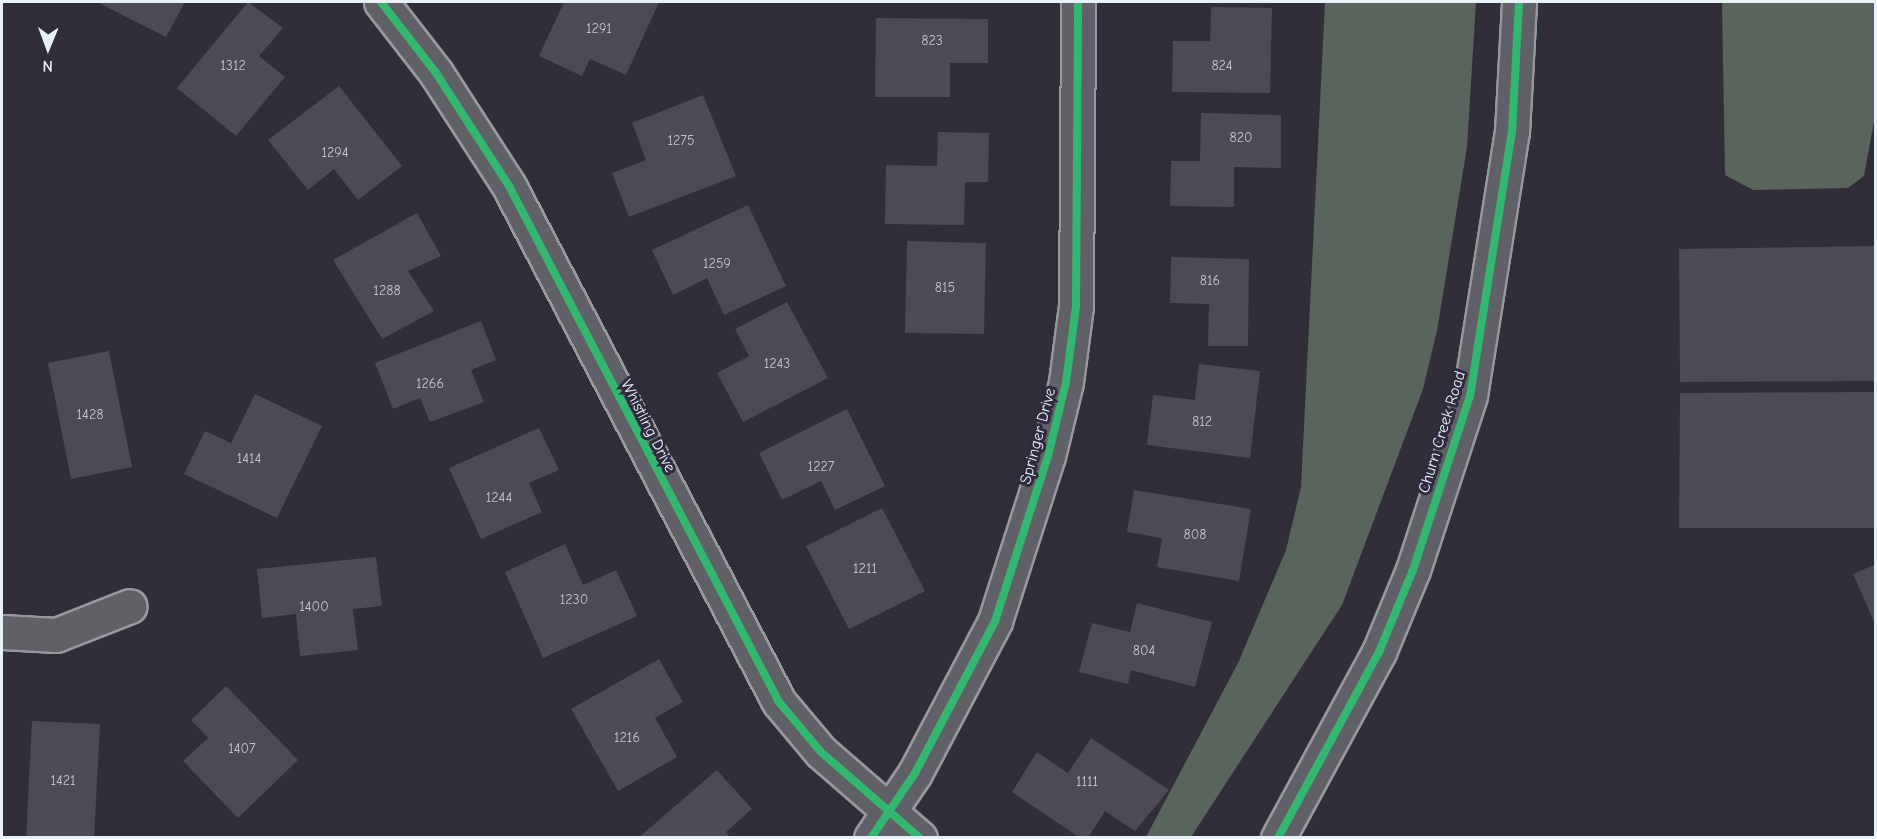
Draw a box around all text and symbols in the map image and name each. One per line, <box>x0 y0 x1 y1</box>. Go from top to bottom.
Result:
north arrow <box>18 18 78 78</box>
house number: 1291 <box>586 21 612 37</box>
house number: 823 <box>921 33 943 49</box>
text: N <box>42 57 53 75</box>
house number: 1312 <box>220 58 246 74</box>
house number: 824 <box>1211 58 1233 74</box>
house number: 820 <box>1229 130 1253 146</box>
house number: 1275 <box>667 133 695 149</box>
house number: 1294 <box>321 145 349 161</box>
house number: 1259 <box>703 256 731 272</box>
house number: 816 <box>1200 273 1220 289</box>
house number: 815 <box>935 280 955 296</box>
house number: 1288 <box>373 283 401 299</box>
house number: 1243 <box>764 356 790 372</box>
street label: Churn Creek Road <box>1414 369 1470 495</box>
house number: 1266 <box>416 376 444 392</box>
street label: Whistling Drive <box>616 376 680 476</box>
street label: Springer Drive <box>1016 386 1060 486</box>
house number: 1428 <box>77 407 103 423</box>
house number: 812 <box>1192 414 1212 430</box>
house number: 1414 <box>237 451 261 467</box>
house number: 1227 <box>808 459 834 475</box>
house number: 1244 <box>486 490 512 506</box>
house number: 808 <box>1184 527 1206 543</box>
house number: 1211 <box>853 561 877 577</box>
house number: 1230 <box>560 592 588 608</box>
house number: 1400 <box>299 599 329 615</box>
house number: 804 <box>1133 643 1155 659</box>
house number: 1216 <box>614 730 640 746</box>
house number: 1407 <box>228 741 256 757</box>
house number: 1421 <box>50 773 76 789</box>
house number: 1111 <box>1076 774 1098 790</box>

